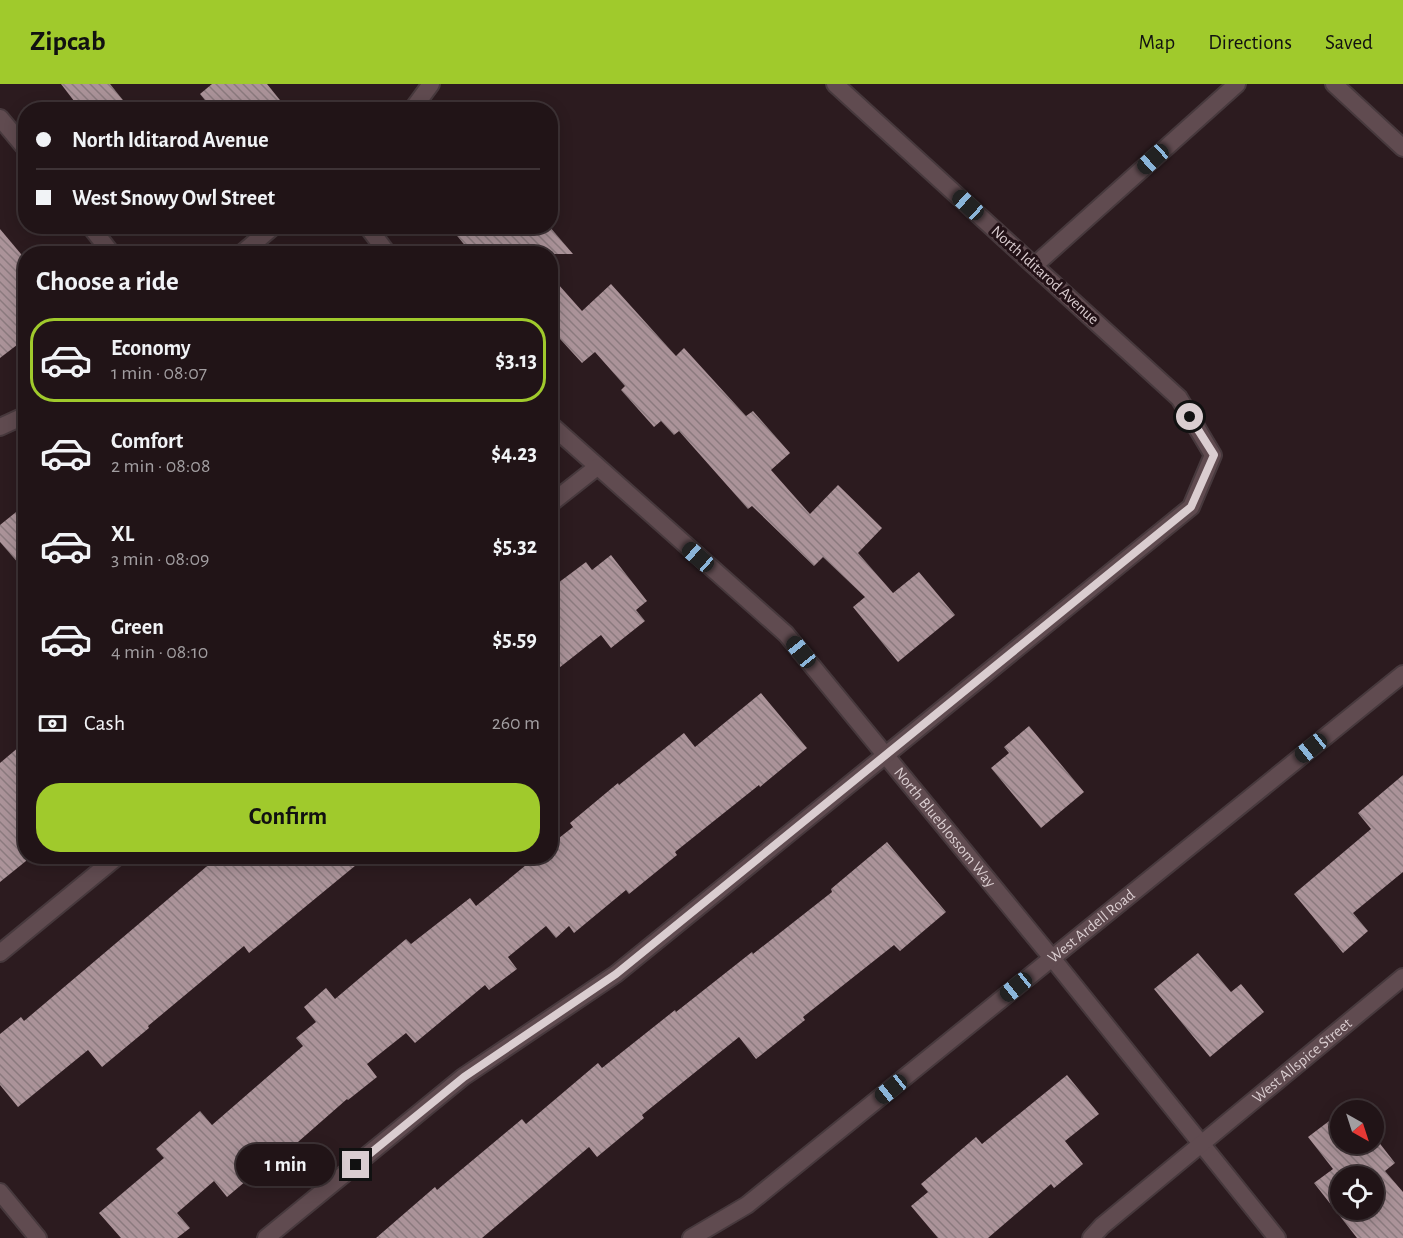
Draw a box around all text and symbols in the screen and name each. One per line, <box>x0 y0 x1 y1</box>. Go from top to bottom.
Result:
text: Zipcab <box>30 28 106 56</box>
text: Map <box>1139 32 1175 53</box>
text: Directions <box>1208 32 1292 53</box>
text: Saved <box>1325 32 1373 53</box>
text: North Iditarod Avenue <box>72 129 269 151</box>
car <box>1134 140 1172 178</box>
car <box>949 186 987 224</box>
text: West Snowy Owl Street <box>72 187 275 209</box>
street label: North Iditarod Avenue <box>988 223 1102 327</box>
text: Choose a ride <box>36 268 179 295</box>
icon: car <box>39 333 93 387</box>
text: Economy <box>111 337 191 359</box>
text: $3.13 <box>495 349 537 371</box>
text: 1 min · 08:07 <box>111 363 207 383</box>
route start <box>1176 403 1203 430</box>
icon: car <box>39 426 93 480</box>
text: Comfort <box>111 430 183 452</box>
text: $4.23 <box>491 442 537 464</box>
text: 2 min · 08:08 <box>111 456 210 476</box>
icon: car <box>39 519 93 573</box>
text: XL <box>111 523 134 545</box>
text: $5.32 <box>493 535 537 557</box>
car <box>679 538 717 576</box>
text: 3 min · 08:09 <box>111 549 209 569</box>
icon: car <box>39 612 93 666</box>
text: Green <box>111 616 164 638</box>
text: $5.59 <box>492 628 537 650</box>
car <box>783 632 819 672</box>
text: 4 min · 08:10 <box>111 642 208 662</box>
icon: cash <box>36 707 69 740</box>
text: Cash <box>84 712 125 734</box>
text: 260 m <box>492 713 540 733</box>
car <box>1291 730 1331 766</box>
street label: North Blueblossom Way <box>891 764 999 891</box>
button: Confirm <box>36 783 540 852</box>
street label: West Ardell Road <box>1045 886 1138 966</box>
car <box>996 969 1036 1005</box>
street label: West Allspice Street <box>1249 1015 1355 1106</box>
car <box>871 1071 911 1107</box>
north arrow <box>1330 1100 1384 1154</box>
map controls <box>1330 1100 1384 1220</box>
callout: 1 min <box>236 1144 335 1186</box>
route end <box>342 1151 369 1178</box>
text: 1 min <box>264 1155 307 1175</box>
button: locate <box>1330 1166 1384 1220</box>

